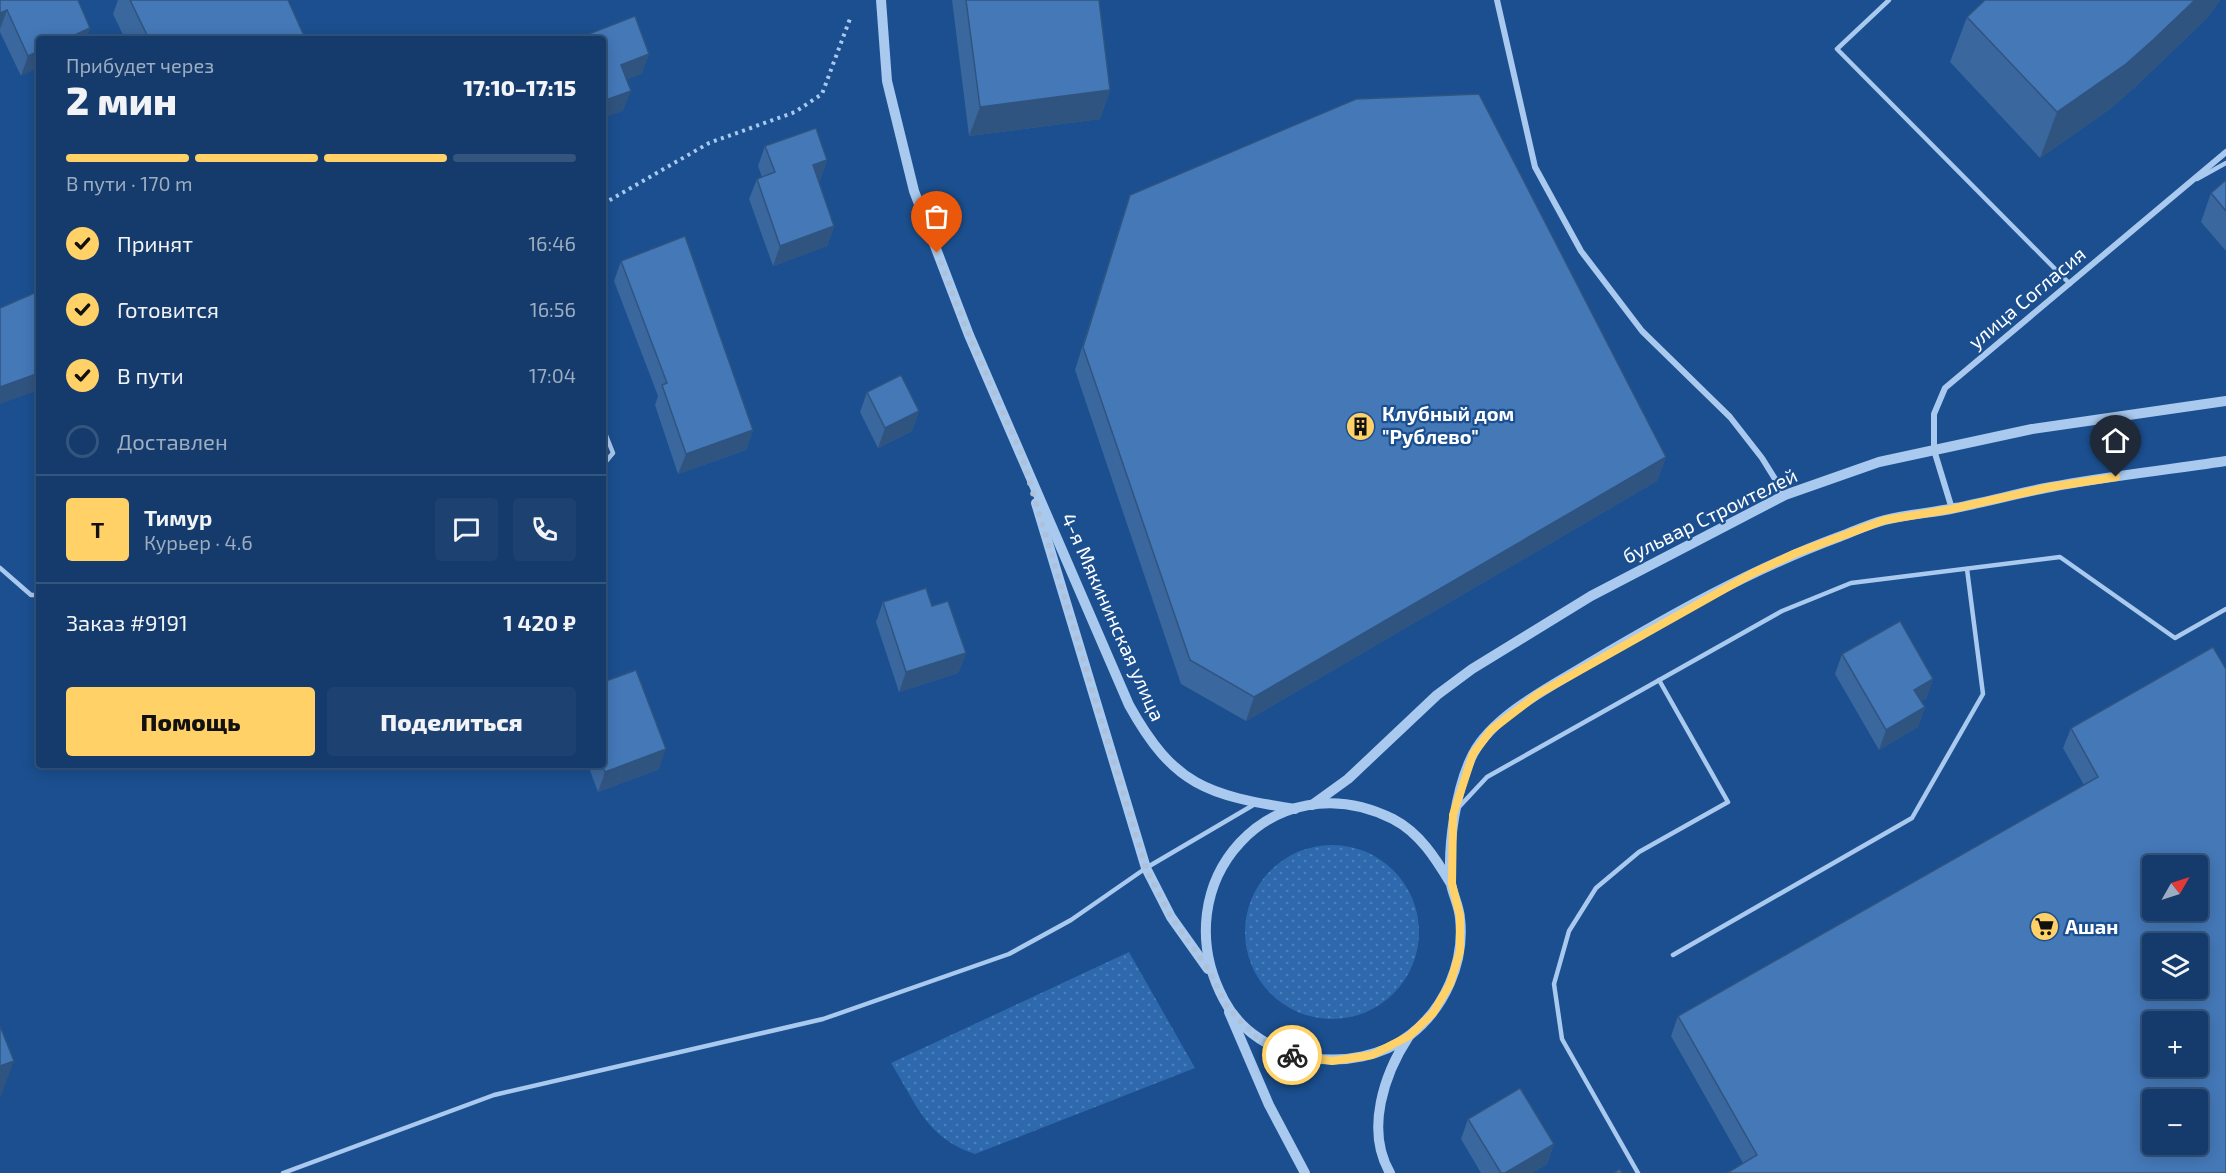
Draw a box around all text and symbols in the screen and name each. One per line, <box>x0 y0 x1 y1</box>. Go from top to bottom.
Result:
text: Прибудет через <box>66 53 214 77</box>
text: 17:10–17:15 <box>463 74 576 100</box>
text: 2 мин <box>66 76 177 123</box>
text: В пути · 170 m <box>66 171 192 195</box>
pin <box>911 191 962 253</box>
icon: bag <box>920 200 953 233</box>
icon: check <box>66 227 99 260</box>
text: Принят <box>117 230 193 256</box>
text: 16:46 <box>528 231 576 255</box>
street label: улица Согласия <box>1963 241 2090 354</box>
icon: check <box>66 293 99 326</box>
text: Готовится <box>117 296 219 322</box>
text: 16:56 <box>530 297 576 321</box>
icon: check <box>66 359 99 392</box>
text: В пути <box>117 362 184 388</box>
text: 17:04 <box>529 363 576 387</box>
place label: Клубный дом "Рублево" <box>1382 401 1514 448</box>
building icon: Клубный дом "Рублево" <box>1345 410 1377 442</box>
pin <box>2090 415 2141 477</box>
icon: home <box>2099 424 2132 457</box>
text: Доставлен <box>117 428 228 454</box>
street label: бульвар Строителей <box>1618 462 1801 569</box>
button: chat <box>435 498 498 561</box>
button: phone <box>513 498 576 561</box>
text: Тимур <box>144 504 212 530</box>
street label: 4-я Мякининская улица <box>1056 509 1171 725</box>
text: Т <box>91 516 104 542</box>
text: Курьер · 4.6 <box>144 530 253 554</box>
text: Заказ #9191 <box>66 609 188 635</box>
text: 1 420 ₽ <box>503 609 576 635</box>
button: Помощь <box>66 687 315 756</box>
button: Поделиться <box>327 687 576 756</box>
north arrow <box>2142 855 2208 921</box>
map controls <box>2142 855 2208 1155</box>
supermarket icon: Ашан <box>2028 911 2060 943</box>
place label: Ашан <box>2065 914 2118 938</box>
button: layers <box>2142 933 2208 999</box>
button: + <box>2142 1011 2208 1077</box>
courier <box>1262 1025 1322 1085</box>
icon: bike <box>1276 1039 1309 1072</box>
button: − <box>2142 1089 2208 1155</box>

